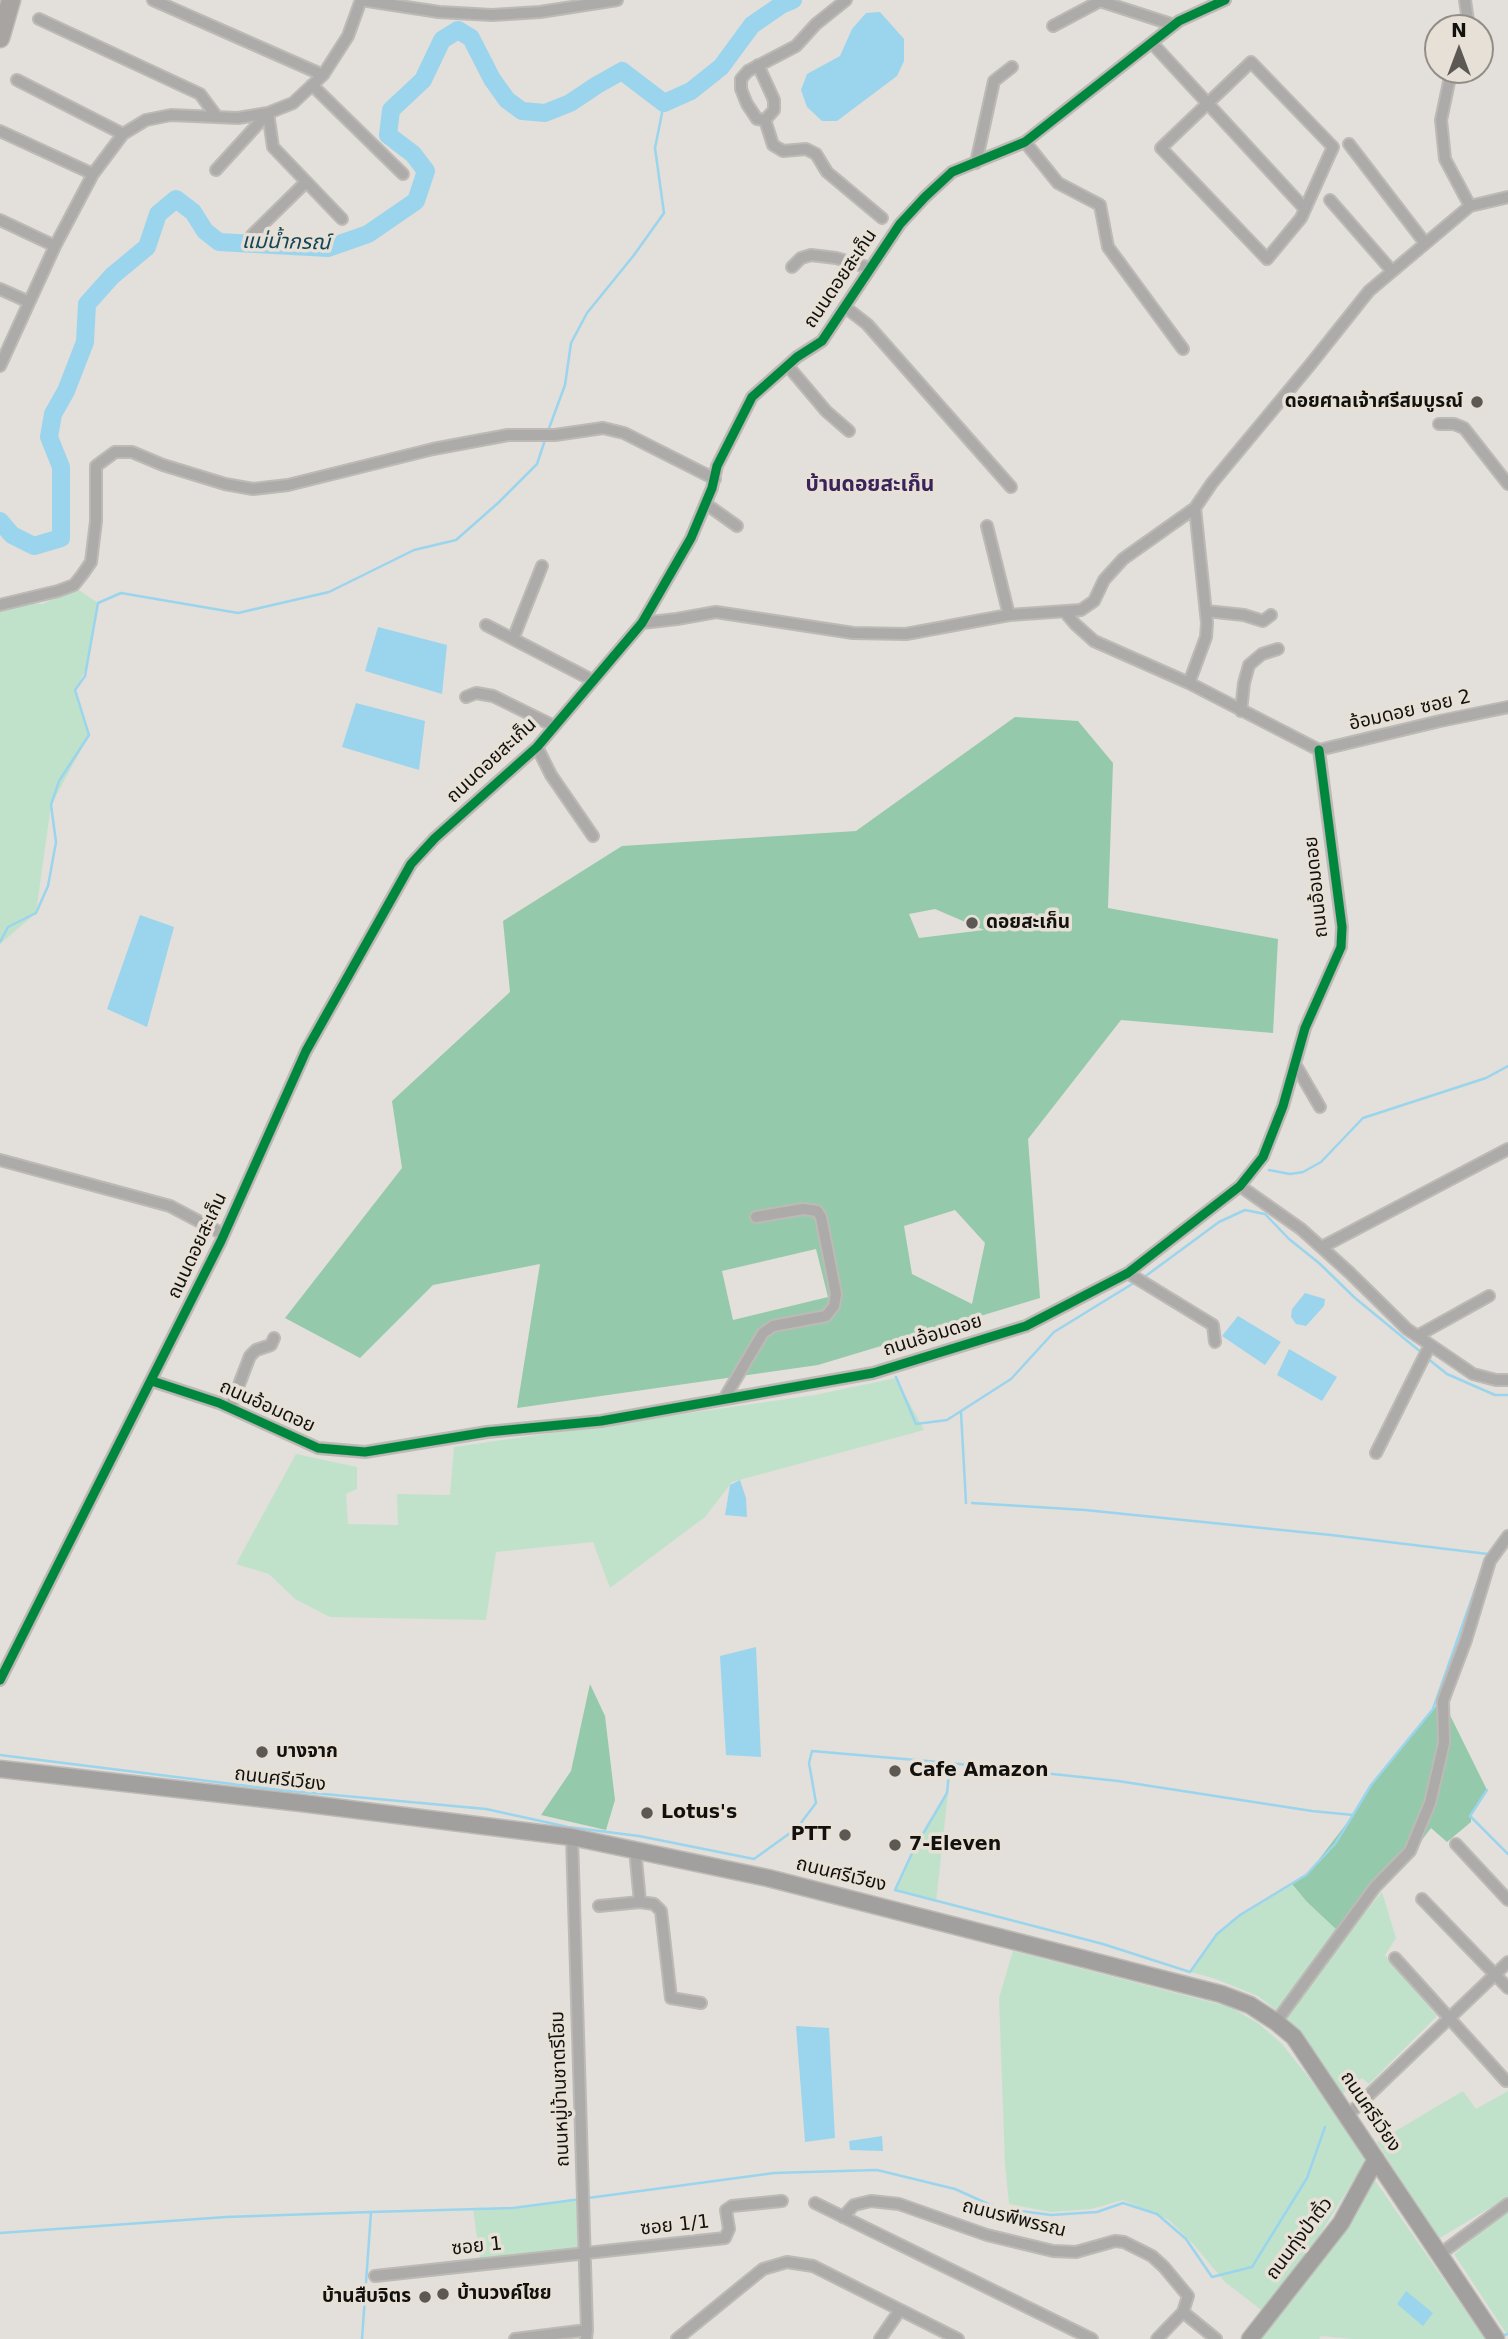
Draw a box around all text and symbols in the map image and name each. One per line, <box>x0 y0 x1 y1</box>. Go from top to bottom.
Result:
north arrow <box>1424 14 1494 84</box>
text: N <box>1451 19 1467 41</box>
street label: ถนนดอยสะเก็น <box>800 225 882 333</box>
water label: แม่น้ำกรณ์ <box>242 230 330 256</box>
place label: ดอยศาลเจ้าศรีสมบูรณ์ <box>1285 391 1463 413</box>
marker: ดอยศาลเจ้าศรีสมบูรณ์ <box>1469 394 1485 410</box>
district label: บ้านดอยสะเก็น <box>806 473 934 499</box>
street label: อ้อมดอย ซอย 2 <box>1347 686 1473 736</box>
street label: ถนนดอยสะเก็น <box>442 714 542 808</box>
street label: ถนนอ้อมดอย <box>1300 835 1334 939</box>
place label: ดอยสะเก็น <box>986 912 1070 934</box>
marker: ดอยสะเก็น <box>964 915 980 931</box>
street label: ถนนดอยสะเก็น <box>163 1189 233 1303</box>
street label: ถนนอ้อมดอย <box>881 1310 985 1362</box>
street label: ถนนอ้อมดอย <box>216 1376 318 1438</box>
place label: บางจาก <box>276 1741 338 1763</box>
marker: บางจาก <box>254 1744 270 1760</box>
place label: Cafe Amazon <box>909 1760 1048 1782</box>
street label: ถนนศรีเวียง <box>233 1763 327 1797</box>
marker: Cafe Amazon <box>887 1763 903 1779</box>
place label: Lotus's <box>661 1802 737 1824</box>
marker: Lotus's <box>639 1805 655 1821</box>
place label: PTT <box>791 1824 831 1846</box>
marker: PTT <box>837 1827 853 1843</box>
place label: 7-Eleven <box>909 1834 1001 1856</box>
marker: 7-Eleven <box>887 1837 903 1853</box>
street label: ถนนศรีเวียง <box>794 1853 888 1897</box>
street label: ถนนหมู่บ้านชาตรีโฮม <box>547 2011 575 2167</box>
street label: ถนนศรีเวียง <box>1335 2067 1405 2157</box>
street label: ถนนทุ่งป่าติ้ว <box>1262 2193 1338 2285</box>
street label: ถนนรพีพรรณ <box>960 2195 1068 2243</box>
street label: ซอย 1/1 <box>639 2211 711 2241</box>
street label: ซอย 1 <box>451 2233 503 2261</box>
place label: บ้านวงค์ไชย <box>457 2283 552 2305</box>
place label: บ้านสืบจิตร <box>322 2286 411 2308</box>
marker: บ้านวงค์ไชย <box>435 2286 451 2302</box>
marker: บ้านสืบจิตร <box>417 2289 433 2305</box>

